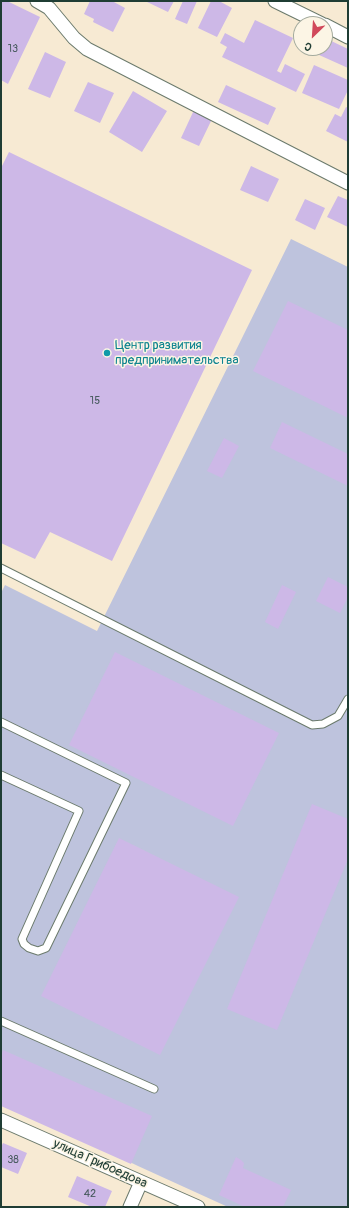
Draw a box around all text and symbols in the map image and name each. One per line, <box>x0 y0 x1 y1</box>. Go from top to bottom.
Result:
north arrow <box>293 16 333 56</box>
text: С <box>302 39 314 54</box>
house number: 13 <box>8 42 18 56</box>
place label: Центр развития предпринимательства <box>115 338 238 369</box>
marker: Центр развития предпринимательства <box>102 348 112 358</box>
house number: 15 <box>90 394 100 408</box>
street label: улица Грибоедова <box>51 1136 149 1192</box>
house number: 38 <box>7 1153 19 1167</box>
house number: 42 <box>84 1187 96 1201</box>

